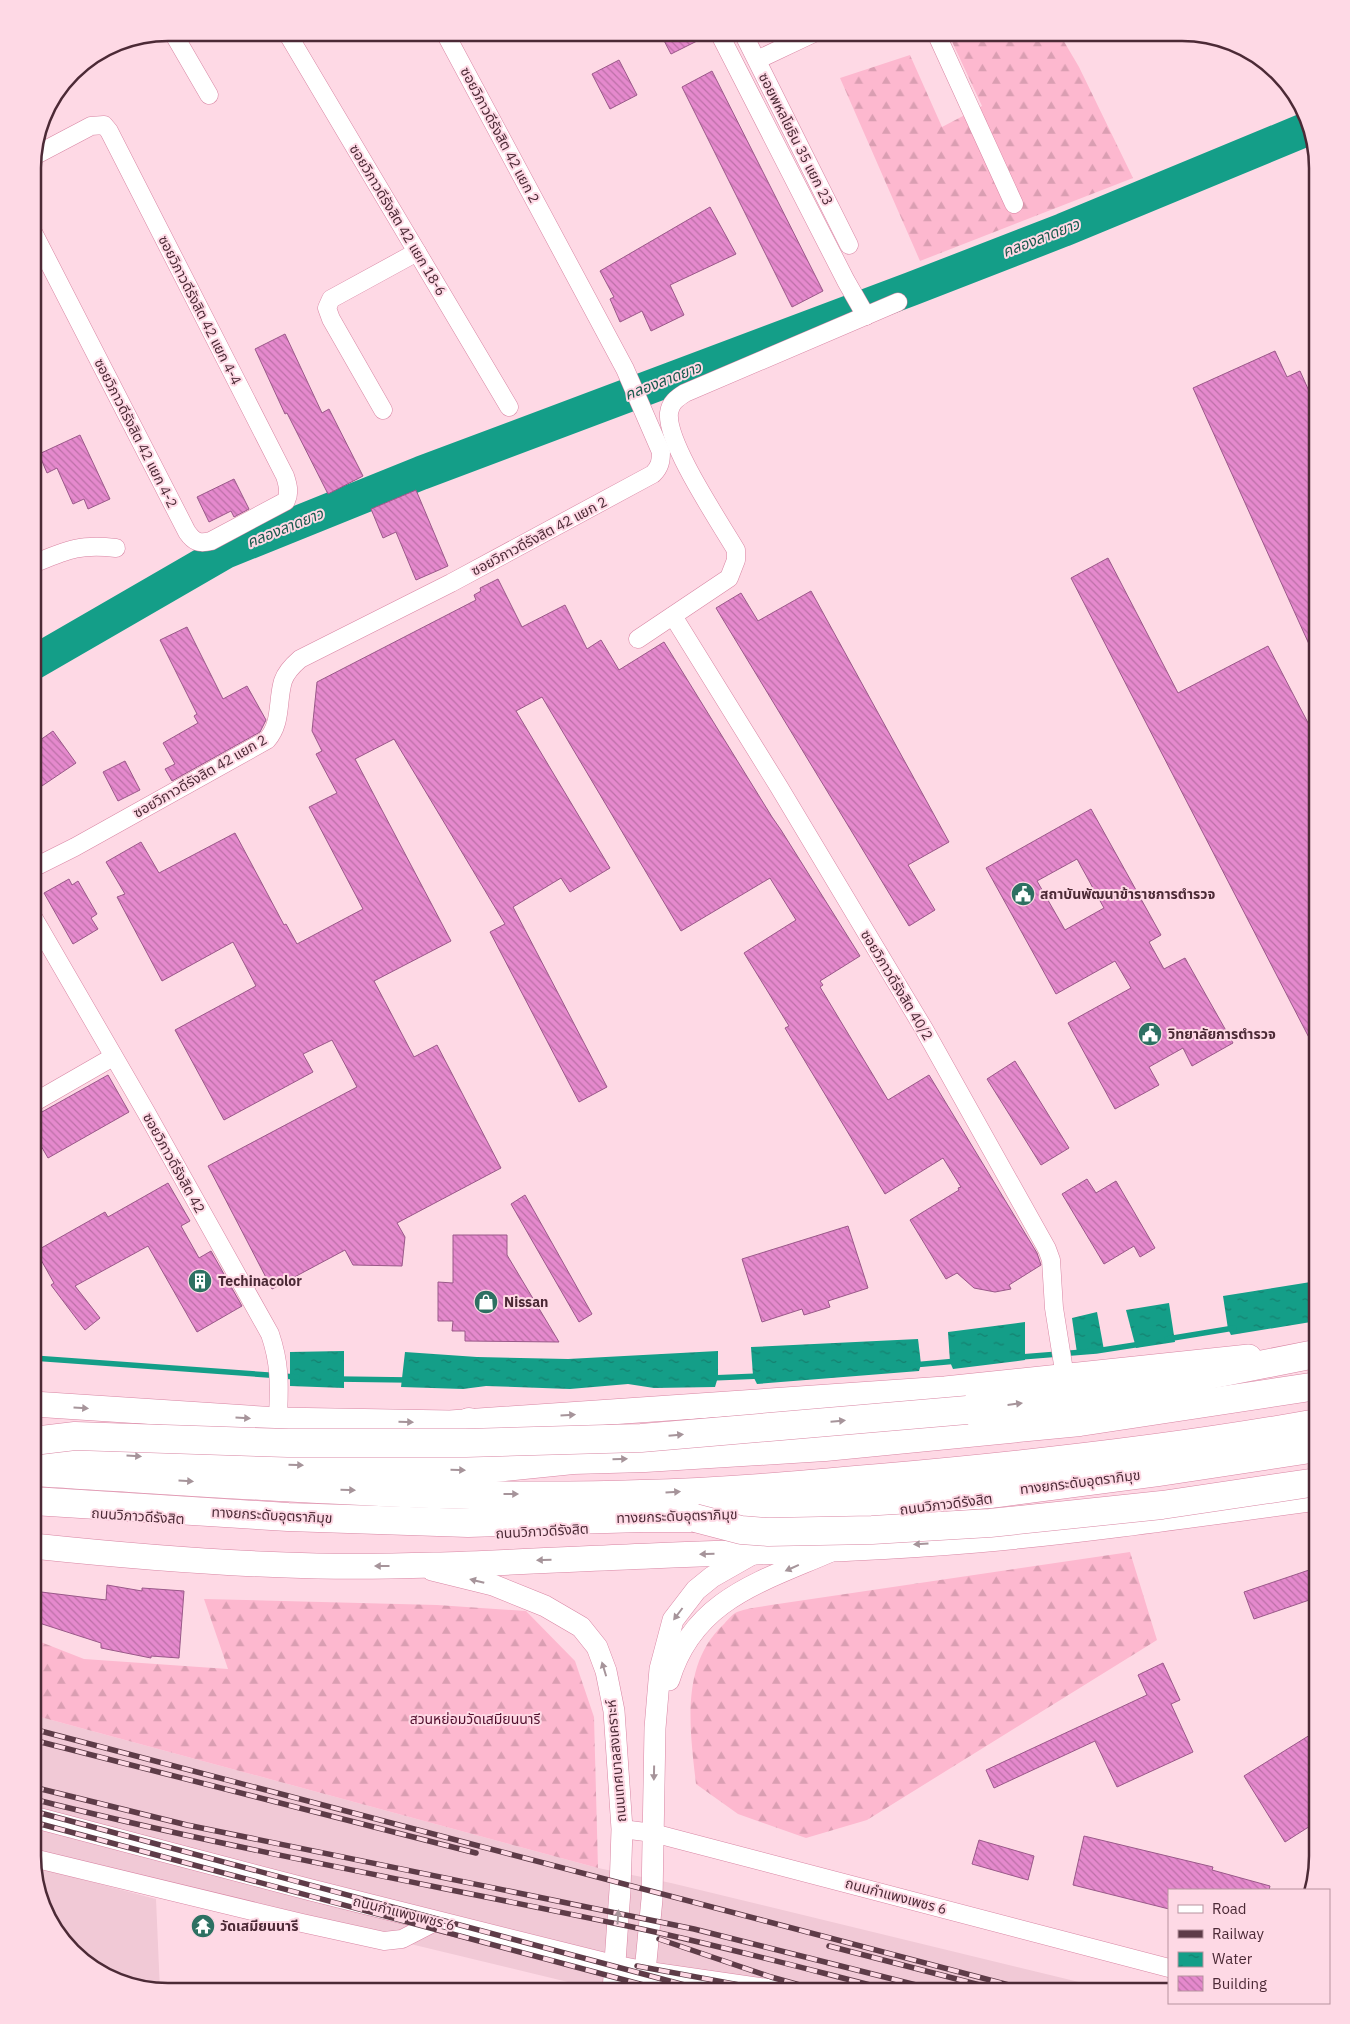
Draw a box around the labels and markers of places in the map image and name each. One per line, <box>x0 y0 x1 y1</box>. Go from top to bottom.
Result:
public building icon: สถาบันพัฒนาข้าราชการตำรวจ <box>1010 881 1036 907</box>
place label: สถาบันพัฒนาข้าราชการตำรวจ <box>1040 885 1216 903</box>
public building icon: วิทยาลัยการตำรวจ <box>1137 1021 1163 1047</box>
place label: วิทยาลัยการตำรวจ <box>1168 1025 1276 1043</box>
building icon: Techinacolor <box>187 1268 213 1294</box>
place label: Techinacolor <box>218 1272 302 1290</box>
shop icon: Nissan <box>473 1289 499 1315</box>
place label: Nissan <box>504 1293 548 1311</box>
temple icon: วัดเสมียนนารี <box>190 1913 216 1939</box>
place label: วัดเสมียนนารี <box>220 1917 298 1935</box>

